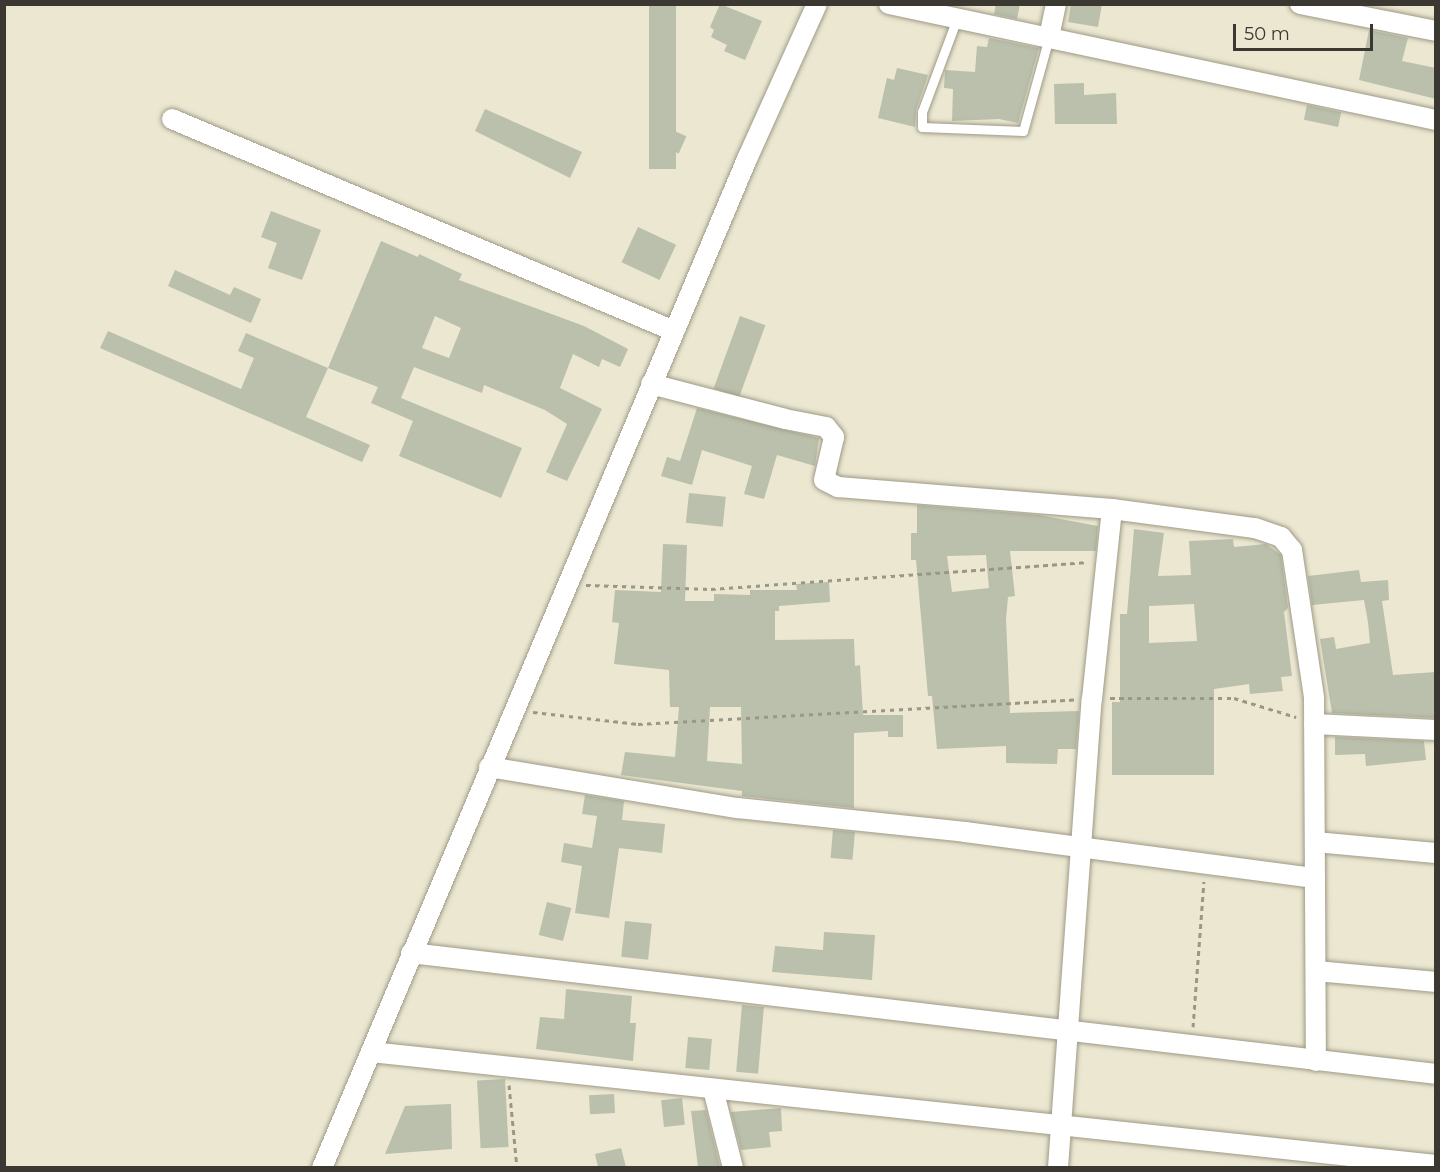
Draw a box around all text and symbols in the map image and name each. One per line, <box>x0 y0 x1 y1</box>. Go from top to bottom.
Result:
scale bar <box>1236 12 1376 50</box>
text: 50 m <box>1244 23 1290 45</box>

